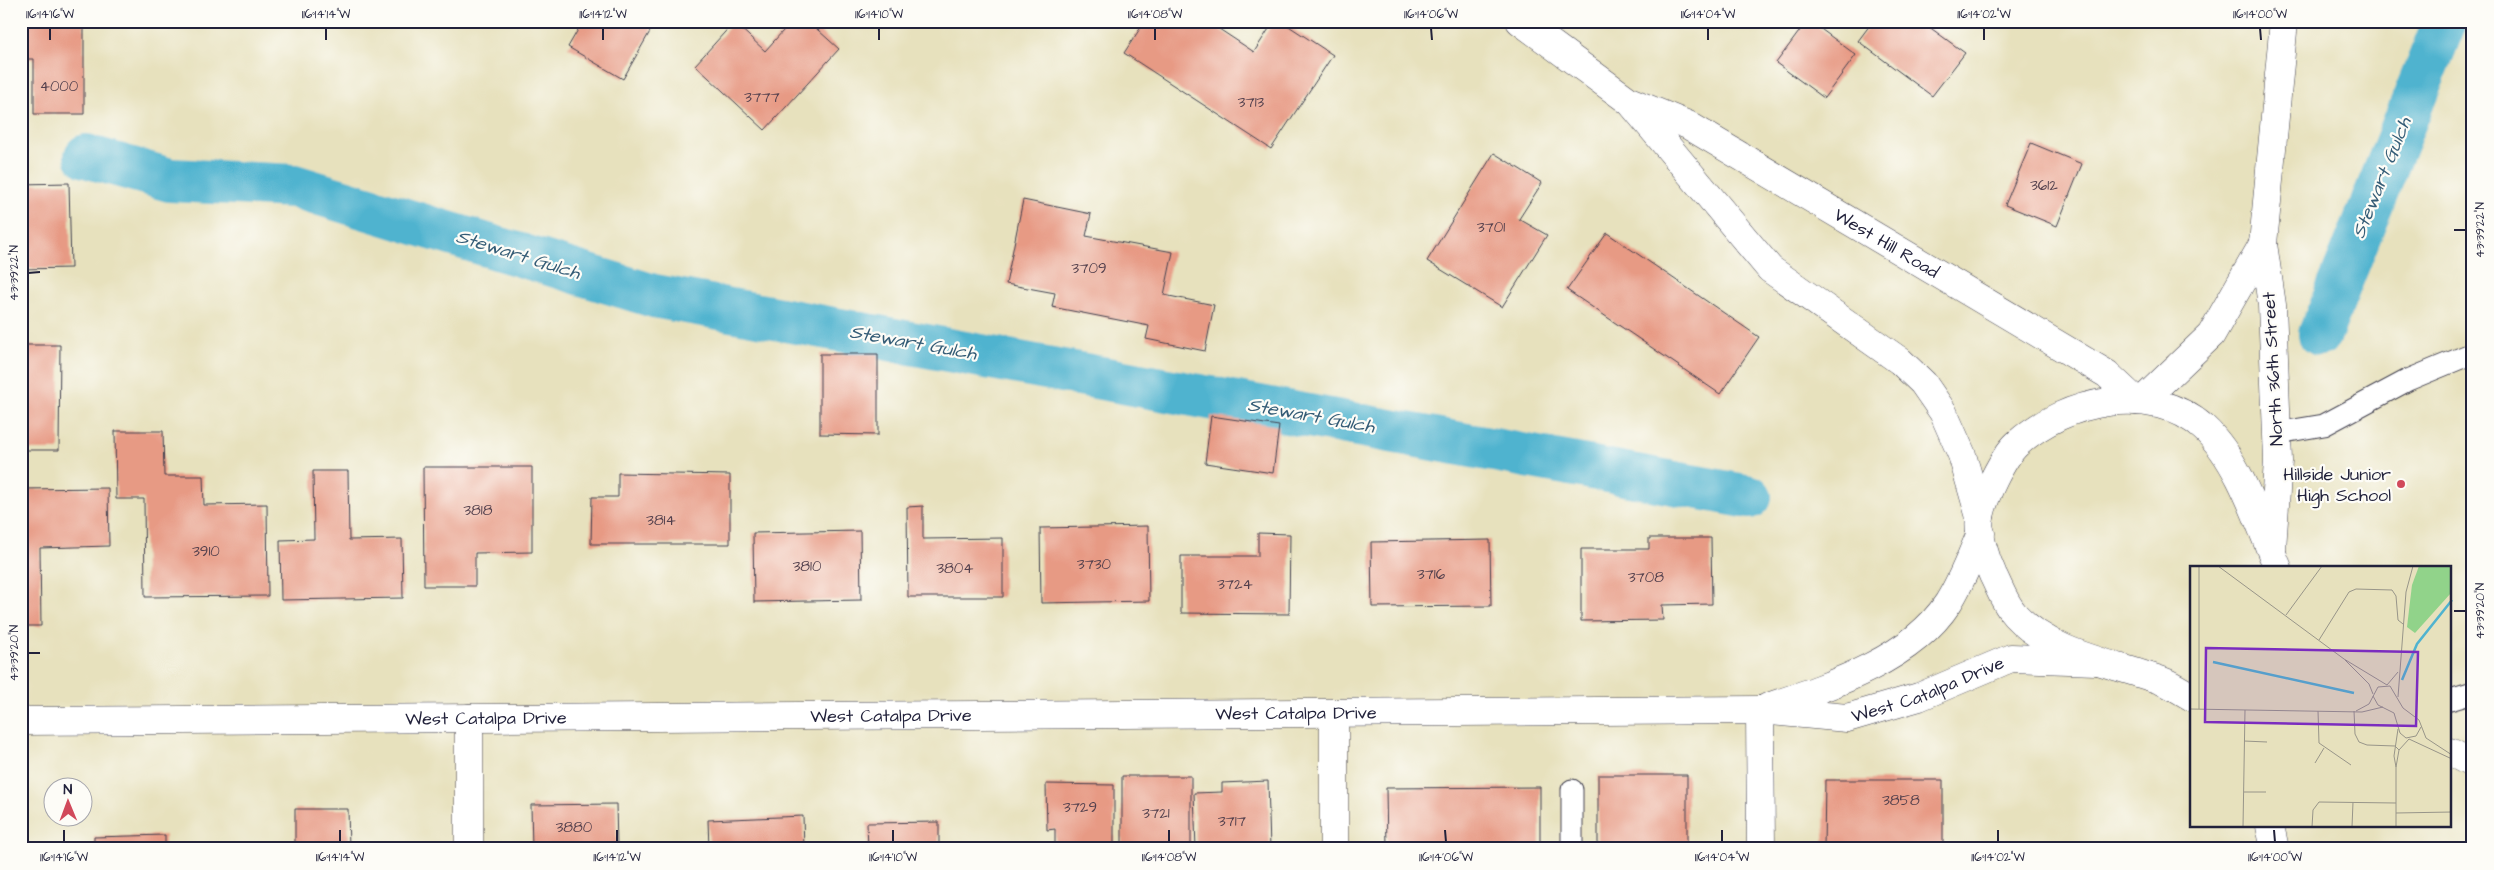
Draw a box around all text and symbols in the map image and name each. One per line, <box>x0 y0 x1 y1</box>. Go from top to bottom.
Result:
text: 116°14'16"W <box>26 6 75 23</box>
text: 116°14'14"W <box>302 6 351 23</box>
text: 116°14'12"W <box>579 6 627 23</box>
text: 116°14'10"W <box>855 6 904 23</box>
text: 116°14'08"W <box>1128 6 1183 23</box>
text: 116°14'06"W <box>1404 6 1459 23</box>
text: 116°14'04"W <box>1681 6 1736 23</box>
text: 116°14'02"W <box>1957 6 2011 23</box>
text: 116°14'00"W <box>2233 6 2288 23</box>
house number: 4000 <box>40 76 79 97</box>
house number: 3777 <box>744 87 780 108</box>
house number: 3713 <box>1238 92 1265 113</box>
water label: Stewart Gulch <box>2345 112 2419 242</box>
house number: 3612 <box>2030 175 2058 196</box>
street label: West Hill Road <box>1829 202 1944 284</box>
text: 43°39'22"N <box>2472 202 2489 258</box>
house number: 3701 <box>1477 217 1505 238</box>
water label: Stewart Gulch <box>453 223 585 287</box>
text: 43°39'22"N <box>6 245 23 301</box>
house number: 3709 <box>1072 258 1106 279</box>
street label: North 36th Street <box>2256 291 2290 447</box>
water label: Stewart Gulch <box>848 319 980 368</box>
water label: Stewart Gulch <box>1246 392 1378 441</box>
place label: Hillside Junior High School <box>2283 462 2391 509</box>
marker: Hillside Junior High School <box>2395 478 2407 490</box>
house number: 3818 <box>463 500 493 521</box>
house number: 3814 <box>646 510 676 531</box>
house number: 3910 <box>192 541 220 562</box>
house number: 3730 <box>1077 554 1112 575</box>
house number: 3810 <box>793 556 822 577</box>
house number: 3804 <box>936 558 974 579</box>
house number: 3716 <box>1417 564 1446 585</box>
inset map <box>2190 566 2452 828</box>
house number: 3708 <box>1628 567 1664 588</box>
house number: 3724 <box>1217 574 1253 595</box>
text: 43°39'20"N <box>2472 582 2489 639</box>
text: 43°39'20"N <box>6 624 23 681</box>
street label: West Catalpa Drive <box>1848 650 2008 729</box>
street label: West Catalpa Drive <box>1215 700 1377 726</box>
street label: West Catalpa Drive <box>810 702 972 729</box>
street label: West Catalpa Drive <box>405 705 567 731</box>
north arrow <box>42 778 92 828</box>
text: N <box>63 780 73 800</box>
house number: 3858 <box>1882 790 1920 811</box>
house number: 3729 <box>1063 797 1097 818</box>
house number: 3721 <box>1142 803 1170 824</box>
house number: 3717 <box>1218 811 1246 832</box>
house number: 3880 <box>556 817 593 838</box>
text: 116°14'16"W <box>40 849 89 866</box>
text: 116°14'14"W <box>316 849 365 866</box>
text: 116°14'12"W <box>593 849 641 866</box>
text: 116°14'10"W <box>869 849 918 866</box>
text: 116°14'08"W <box>1142 849 1197 866</box>
text: 116°14'06"W <box>1419 849 1474 866</box>
text: 116°14'04"W <box>1695 849 1750 866</box>
text: 116°14'02"W <box>1971 849 2025 866</box>
text: 116°14'00"W <box>2248 849 2303 866</box>

